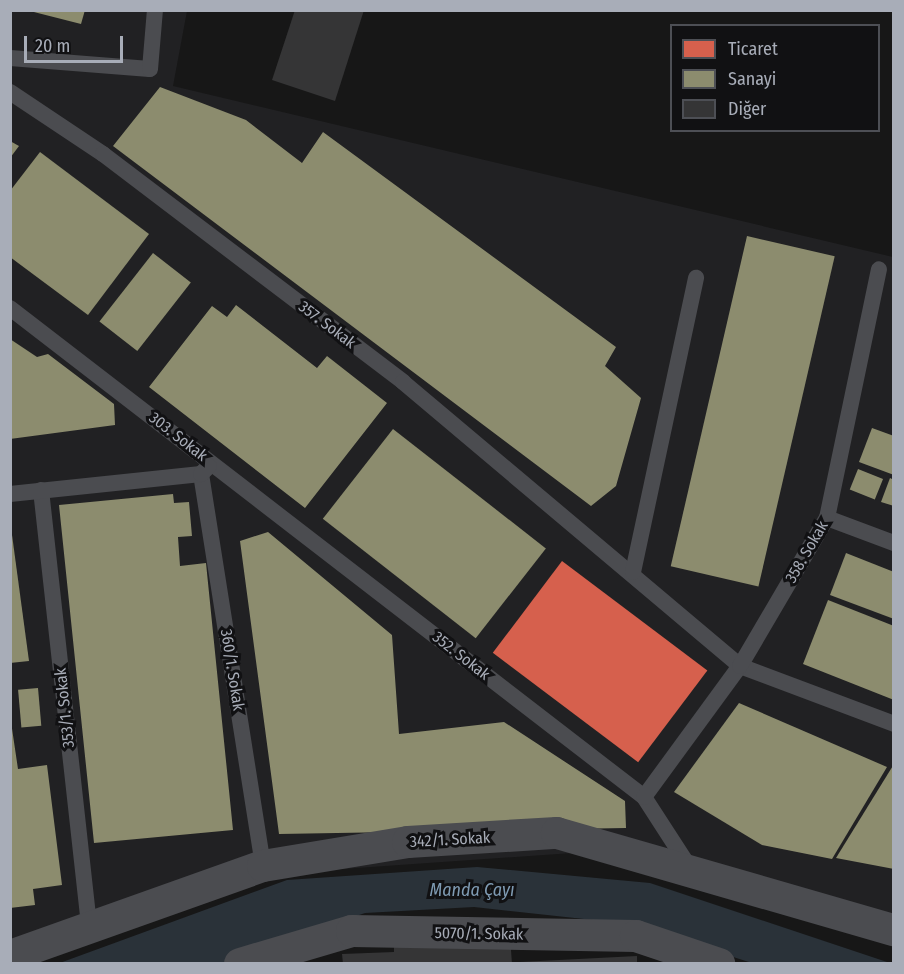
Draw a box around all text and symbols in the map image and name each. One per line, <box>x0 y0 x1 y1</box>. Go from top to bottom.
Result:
scale bar <box>27 24 126 62</box>
legend <box>670 24 880 132</box>
text: 20 m <box>35 35 70 57</box>
text: Ticaret <box>728 38 778 60</box>
text: Sanayi <box>728 68 776 90</box>
text: Diğer <box>728 98 766 120</box>
street label: 357. Sokak <box>295 297 359 353</box>
street label: 303. Sokak <box>145 408 211 466</box>
street label: 358. Sokak <box>782 518 832 586</box>
street label: 360/1. Sokak <box>216 628 248 712</box>
street label: 352. Sokak <box>429 628 493 684</box>
street label: 353/1. Sokak <box>51 667 79 749</box>
street label: 342/1. Sokak <box>409 828 491 852</box>
water label: Manda Çayı <box>429 879 515 901</box>
street label: 5070/1. Sokak <box>434 924 524 944</box>

